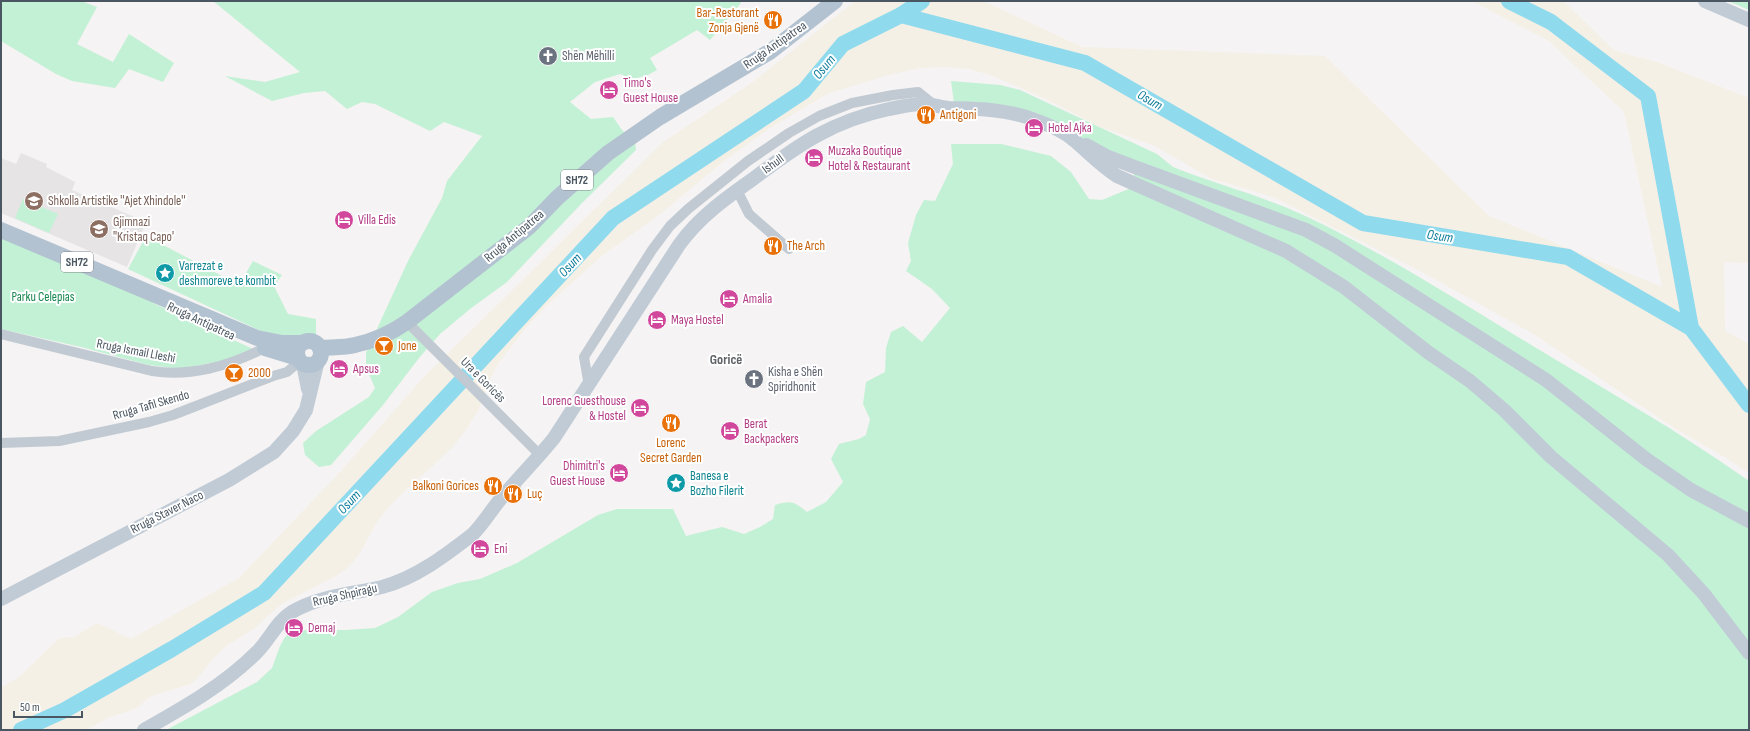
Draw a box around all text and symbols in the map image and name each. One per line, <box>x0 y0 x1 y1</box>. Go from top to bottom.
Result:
place label: Bar-Restorant Zonja Gjenë <box>697 5 759 36</box>
restaurant icon: Bar-Restorant Zonja Gjenë <box>762 9 784 31</box>
street label: Rruga Antipatrea <box>740 17 810 73</box>
church icon: Shën Mëhilli <box>537 45 559 67</box>
place label: Shën Mëhilli <box>562 48 614 64</box>
water label: Osum <box>809 51 839 83</box>
place label: Timo's Guest House <box>623 75 678 106</box>
hotel icon: Timo's Guest House <box>598 79 620 101</box>
water label: Osum <box>1134 86 1166 114</box>
restaurant icon: Antigoni <box>915 104 937 126</box>
place label: Antigoni <box>939 107 976 123</box>
hotel icon: Hotel Ajka <box>1023 117 1045 139</box>
place label: Hotel Ajka <box>1048 120 1092 136</box>
place label: Muzaka Boutique Hotel & Restaurant <box>828 143 910 174</box>
hotel icon: Muzaka Boutique Hotel & Restaurant <box>803 147 825 169</box>
street label: Ishull <box>759 151 787 177</box>
road number: SH72 <box>561 170 593 190</box>
school or university icon: Shkolla Artistike ''Ajet Xhindole'' <box>23 190 45 212</box>
place label: Shkolla Artistike ''Ajet Xhindole'' <box>48 193 185 209</box>
street label: Rruga Antipatrea <box>481 206 547 266</box>
hotel icon: Villa Edis <box>333 209 355 231</box>
place label: Villa Edis <box>358 212 396 228</box>
place label: Gjimnazi ''Kristaq Capo' <box>113 214 174 245</box>
school or university icon: Gjimnazi ''Kristaq Capo' <box>88 218 110 240</box>
water label: Osum <box>1426 226 1454 246</box>
restaurant icon: The Arch <box>762 235 784 257</box>
place label: The Arch <box>787 238 825 254</box>
water label: Osum <box>555 249 585 280</box>
road number: SH72 <box>61 252 93 272</box>
place label: Varrezat e deshmoreve te kombit <box>179 258 276 289</box>
place icon: Varrezat e deshmoreve te kombit <box>154 262 176 284</box>
hotel icon: Amalia <box>718 288 740 310</box>
park label: Parku Celepias <box>11 289 75 305</box>
place label: Amalia <box>742 291 772 307</box>
street label: Rruga Antipatrea <box>164 298 238 344</box>
hotel icon: Maya Hostel <box>646 309 668 331</box>
place label: Maya Hostel <box>671 312 724 328</box>
bar icon: Jone <box>373 335 395 357</box>
street label: Rruga Ismail Lleshi <box>95 336 177 366</box>
place label: Jone <box>397 338 417 354</box>
district label: Goricë <box>710 351 742 368</box>
street label: Ura e Goricës <box>457 354 509 406</box>
hotel icon: Apsus <box>328 358 350 380</box>
place label: Apsus <box>352 361 379 377</box>
bar icon: 2000 <box>223 362 245 384</box>
place label: Kisha e Shën Spiridhonit <box>768 364 823 395</box>
place label: 2000 <box>248 365 271 381</box>
church icon: Kisha e Shën Spiridhonit <box>743 368 765 390</box>
street label: Rruga Tafil Skendo <box>111 386 191 424</box>
place label: Lorenc Guesthouse & Hostel <box>542 393 626 424</box>
hotel icon: Lorenc Guesthouse & Hostel <box>629 397 651 419</box>
restaurant icon: Lorenc Secret Garden <box>660 412 682 434</box>
place label: Berat Backpackers <box>744 416 799 447</box>
hotel icon: Berat Backpackers <box>719 420 741 442</box>
place label: Lorenc Secret Garden <box>640 435 702 466</box>
place label: Dhimitri's Guest House <box>550 458 605 489</box>
hotel icon: Dhimitri's Guest House <box>608 462 630 484</box>
place label: Banesa e Bozho Filerit <box>690 468 744 499</box>
place icon: Banesa e Bozho Filerit <box>665 472 687 494</box>
restaurant icon: Balkoni Gorices <box>482 475 504 497</box>
place label: Balkoni Gorices <box>412 478 479 494</box>
restaurant icon: Luç <box>502 483 524 505</box>
water label: Osum <box>334 486 364 517</box>
place label: Luç <box>527 486 542 502</box>
street label: Rruga Staver Naco <box>128 487 206 537</box>
hotel icon: Eni <box>469 538 491 560</box>
place label: Eni <box>494 541 507 557</box>
street label: Rruga Shpiragu <box>311 580 379 610</box>
hotel icon: Demaj <box>283 617 305 639</box>
place label: Demaj <box>308 620 335 636</box>
scale bar <box>14 693 82 719</box>
text: 50 m <box>20 700 40 715</box>

